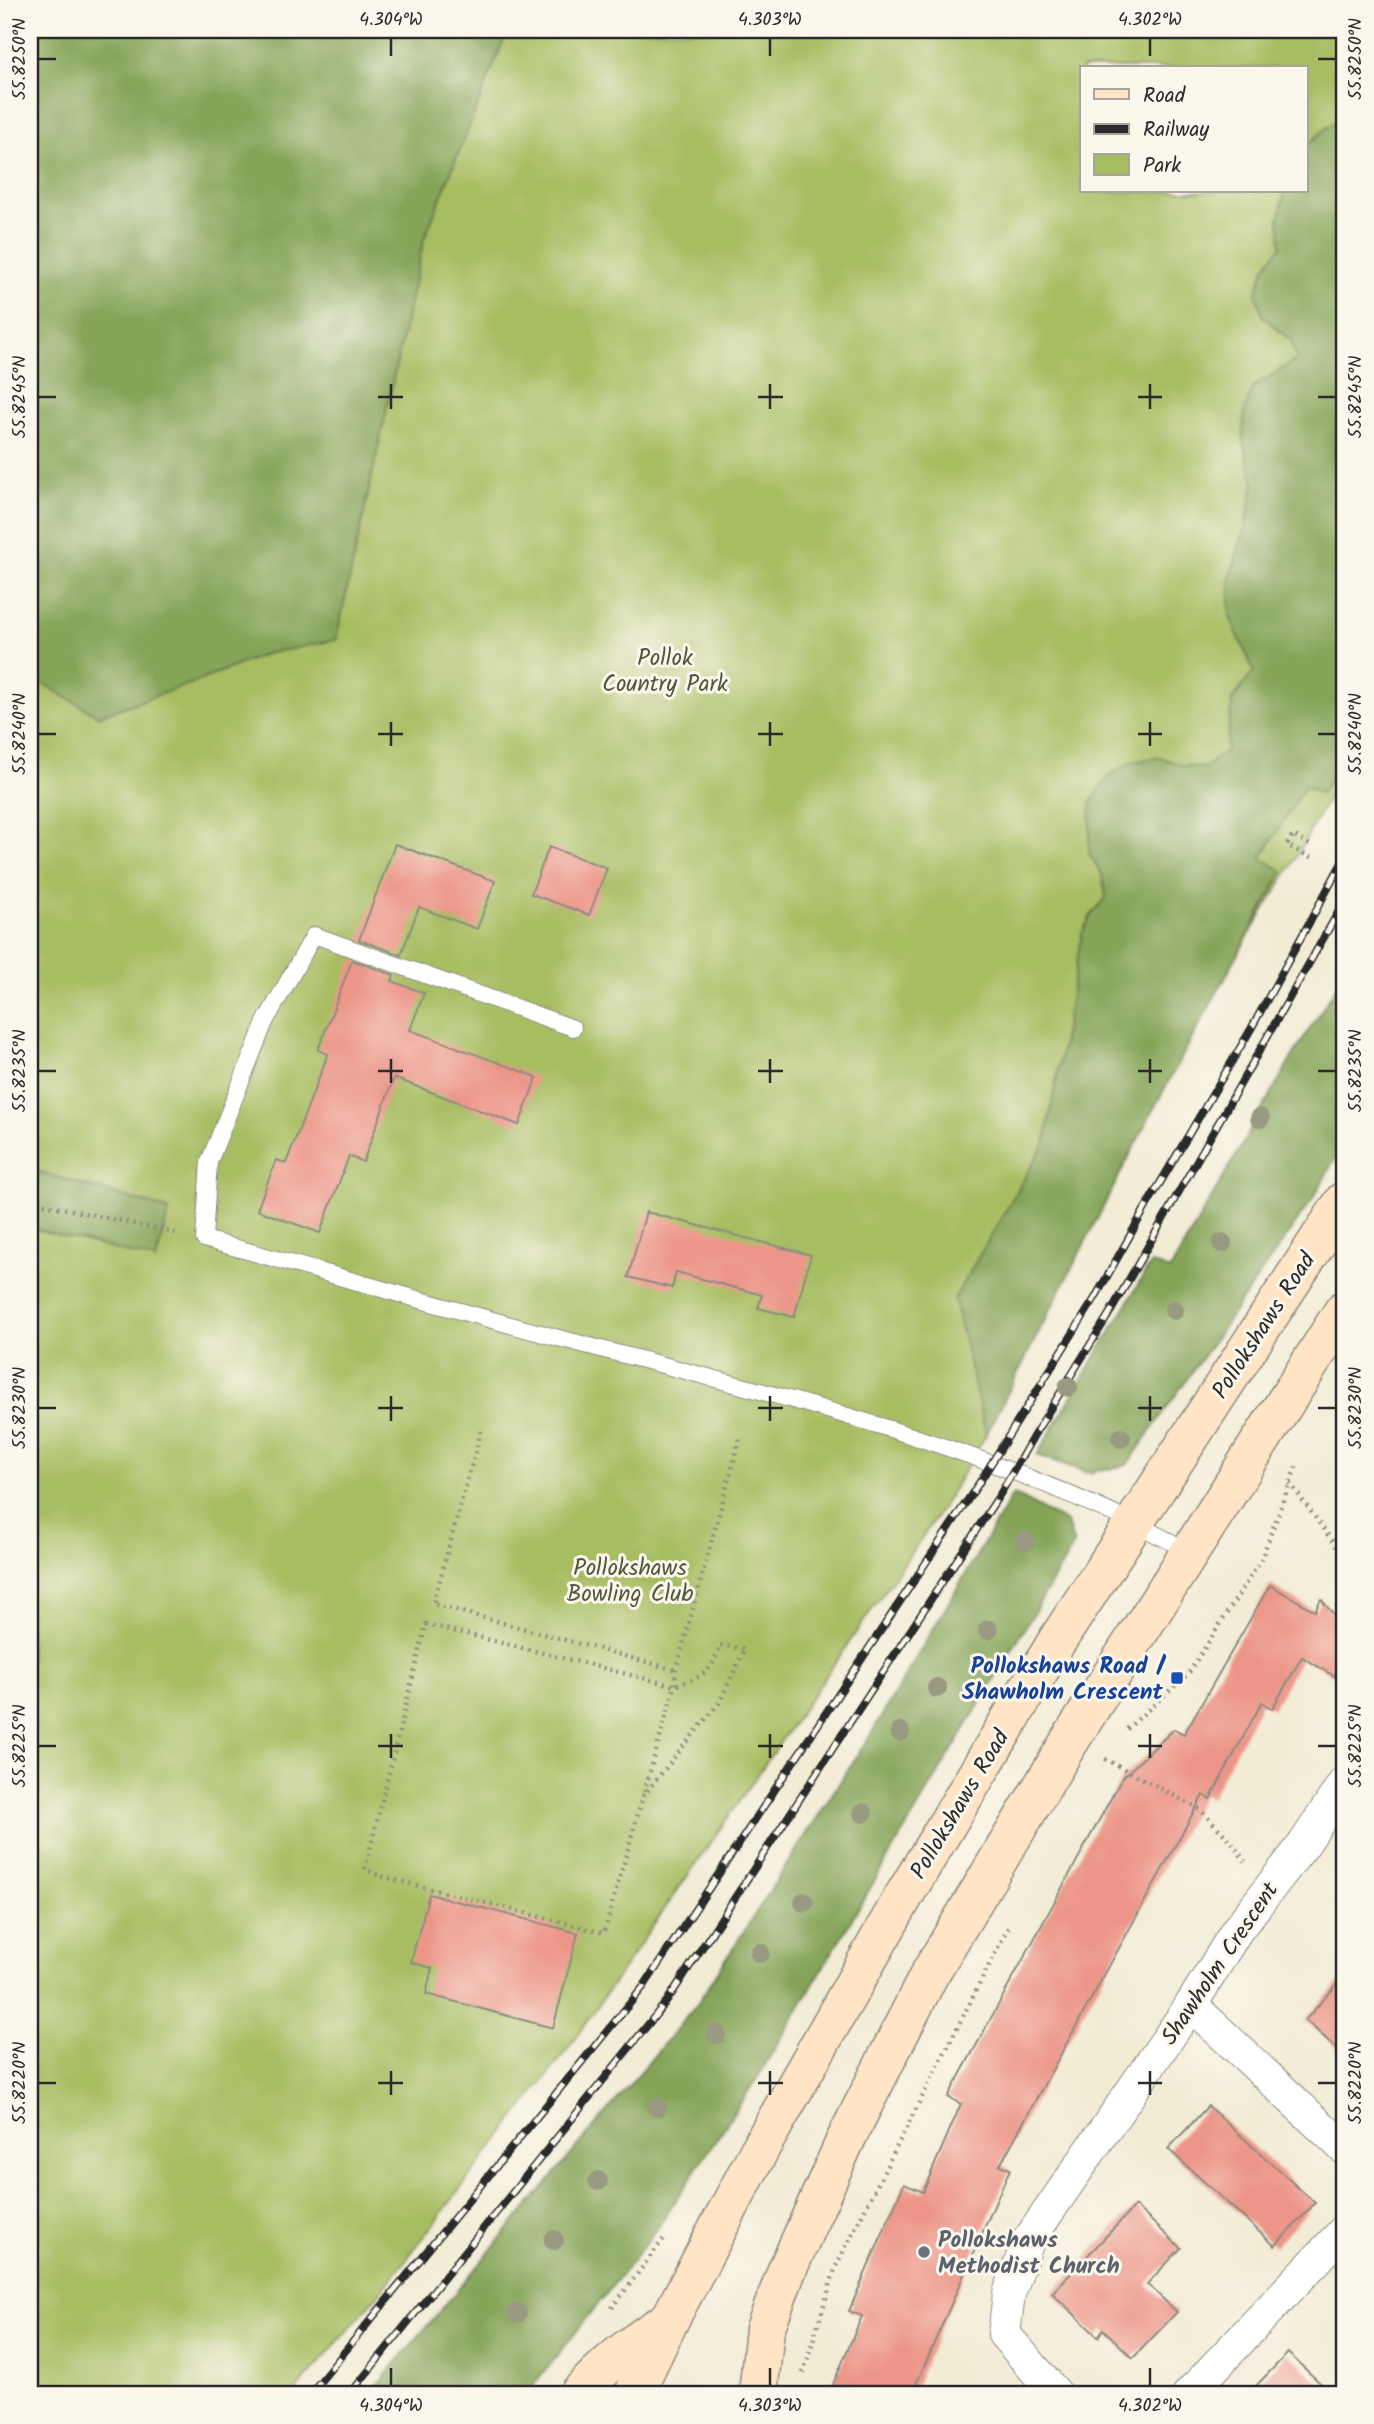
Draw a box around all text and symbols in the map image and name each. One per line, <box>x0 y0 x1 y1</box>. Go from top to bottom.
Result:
text: 4.304°W <box>359 6 423 35</box>
text: 4.303°W <box>738 6 802 35</box>
text: 4.302°W <box>1118 6 1182 35</box>
text: 55.8250°N <box>6 18 35 100</box>
text: 55.8250°N <box>1342 18 1371 100</box>
legend <box>1080 66 1308 192</box>
text: Road <box>1143 80 1186 113</box>
text: Railway <box>1143 114 1209 147</box>
text: Park <box>1143 150 1181 183</box>
text: 55.8245°N <box>6 356 35 438</box>
text: 55.8245°N <box>1342 356 1371 438</box>
park label: Pollok Country Park <box>602 641 728 703</box>
text: 55.8240°N <box>6 693 35 775</box>
text: 55.8240°N <box>1342 693 1371 775</box>
text: 55.8235°N <box>6 1029 35 1113</box>
text: 55.8235°N <box>1342 1029 1371 1113</box>
street label: Pollokshaws Road <box>1204 1245 1326 1407</box>
text: 55.8230°N <box>6 1367 35 1449</box>
text: 55.8230°N <box>1342 1367 1371 1449</box>
park label: Pollokshaws Bowling Club <box>567 1551 693 1613</box>
place label: Pollokshaws Road / Shawholm Crescent <box>962 1649 1167 1711</box>
marker: Pollokshaws Road / Shawholm Crescent <box>1169 1670 1185 1686</box>
text: 55.8225°N <box>6 1704 35 1788</box>
text: 55.8225°N <box>1342 1704 1371 1788</box>
street label: Pollokshaws Road <box>902 1723 1020 1887</box>
street label: Shawholm Crescent <box>1153 1874 1289 2053</box>
text: 55.8220°N <box>6 2042 35 2124</box>
text: 55.8220°N <box>1342 2042 1371 2124</box>
place label: Pollokshaws Methodist Church <box>938 2223 1120 2285</box>
marker: Pollokshaws Methodist Church <box>916 2244 932 2260</box>
text: 4.304°W <box>359 2392 423 2421</box>
text: 4.303°W <box>738 2392 802 2421</box>
text: 4.302°W <box>1118 2392 1182 2421</box>

